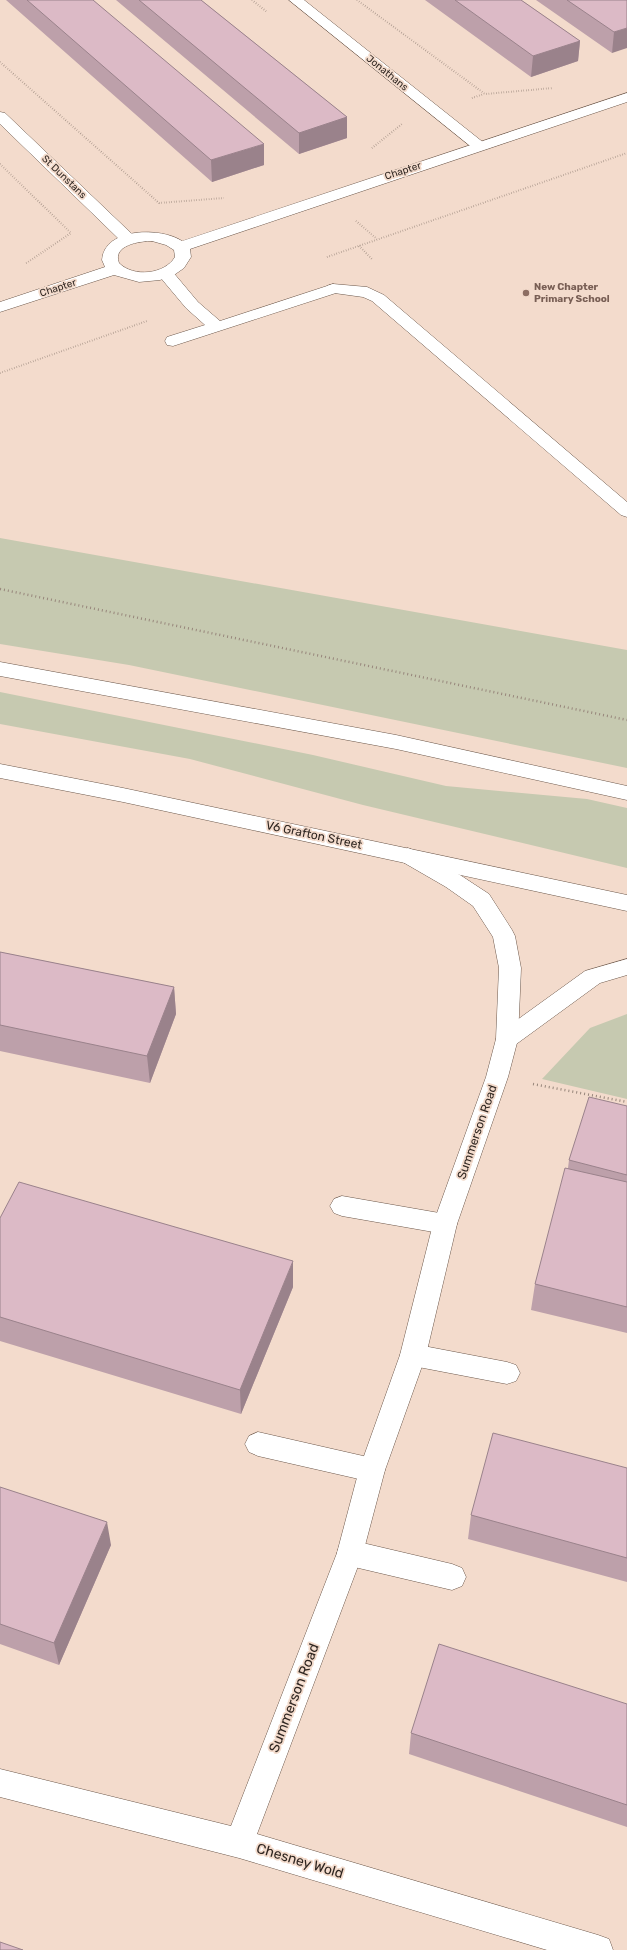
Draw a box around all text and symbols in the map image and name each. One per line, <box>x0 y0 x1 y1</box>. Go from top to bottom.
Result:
street label: Jonathans <box>364 53 410 93</box>
street label: St Dunstans <box>39 153 89 201</box>
street label: Chapter <box>383 159 423 182</box>
street label: Chapter <box>38 276 78 299</box>
place label: New Chapter Primary School <box>534 281 610 305</box>
marker: New Chapter Primary School <box>521 288 531 298</box>
street label: V6 Grafton Street <box>265 818 364 852</box>
street label: Summerson Road <box>454 1083 500 1181</box>
street label: Summerson Road <box>265 1641 323 1755</box>
street label: Chesney Wold <box>254 1840 346 1882</box>

